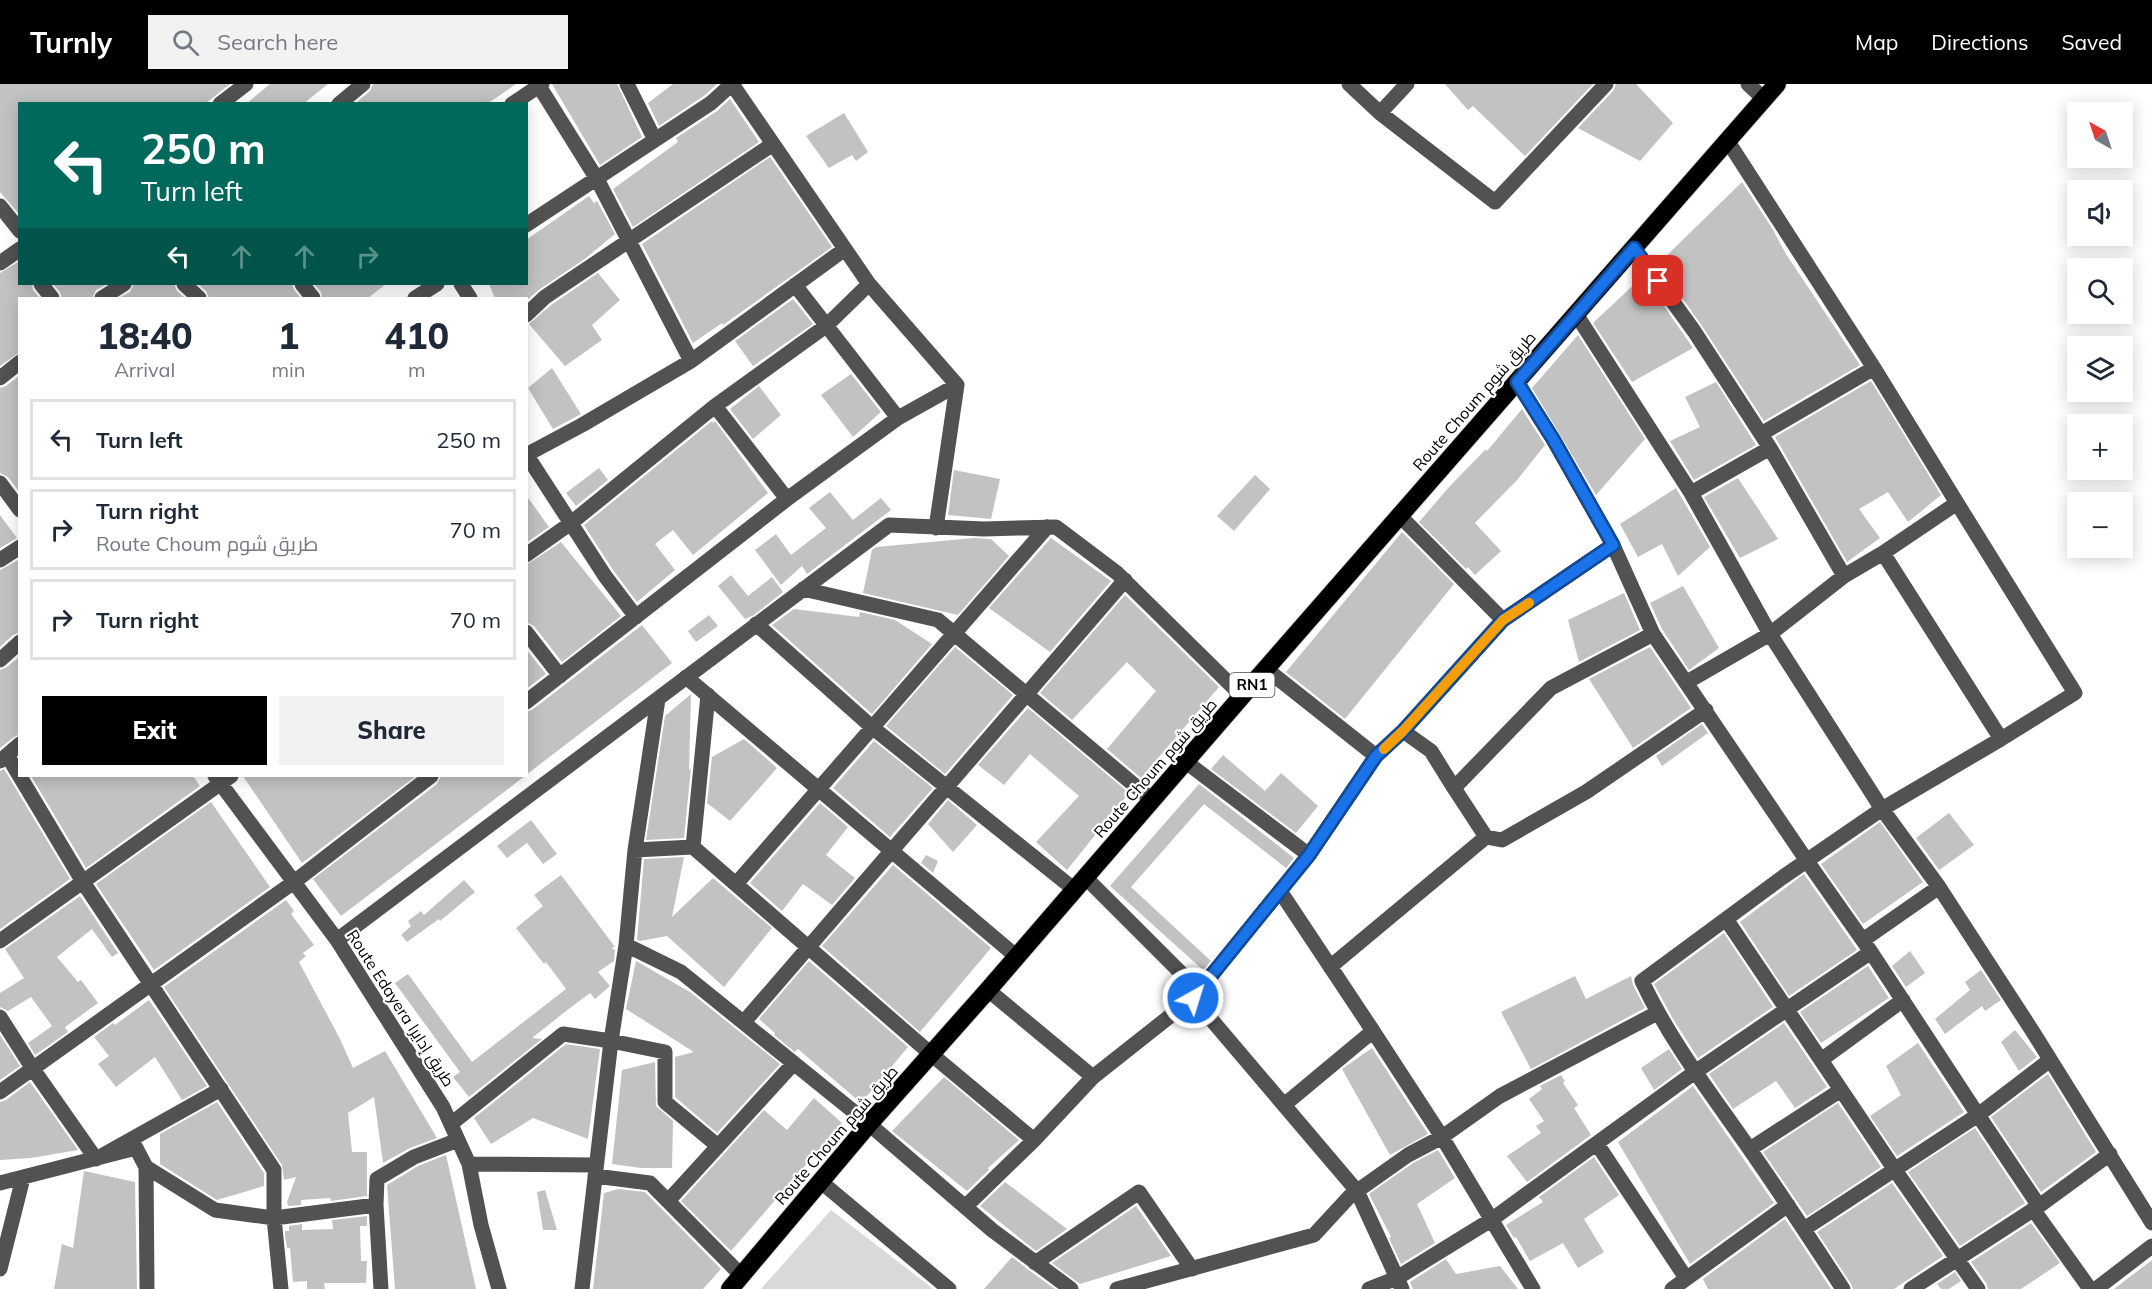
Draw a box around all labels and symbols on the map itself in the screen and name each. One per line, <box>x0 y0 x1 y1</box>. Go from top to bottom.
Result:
north arrow <box>2067 102 2133 168</box>
pin <box>1632 255 1683 306</box>
street label: Route Choum طريق شوم <box>1408 327 1541 476</box>
road number: RN1 <box>1230 673 1274 697</box>
street label: Route Choum طريق شوم <box>1089 694 1222 843</box>
street label: Route Edayera طريق إدايرا <box>342 926 459 1091</box>
position arrow <box>1161 966 1225 1030</box>
street label: Route Choum طريق شوم <box>770 1061 903 1210</box>

